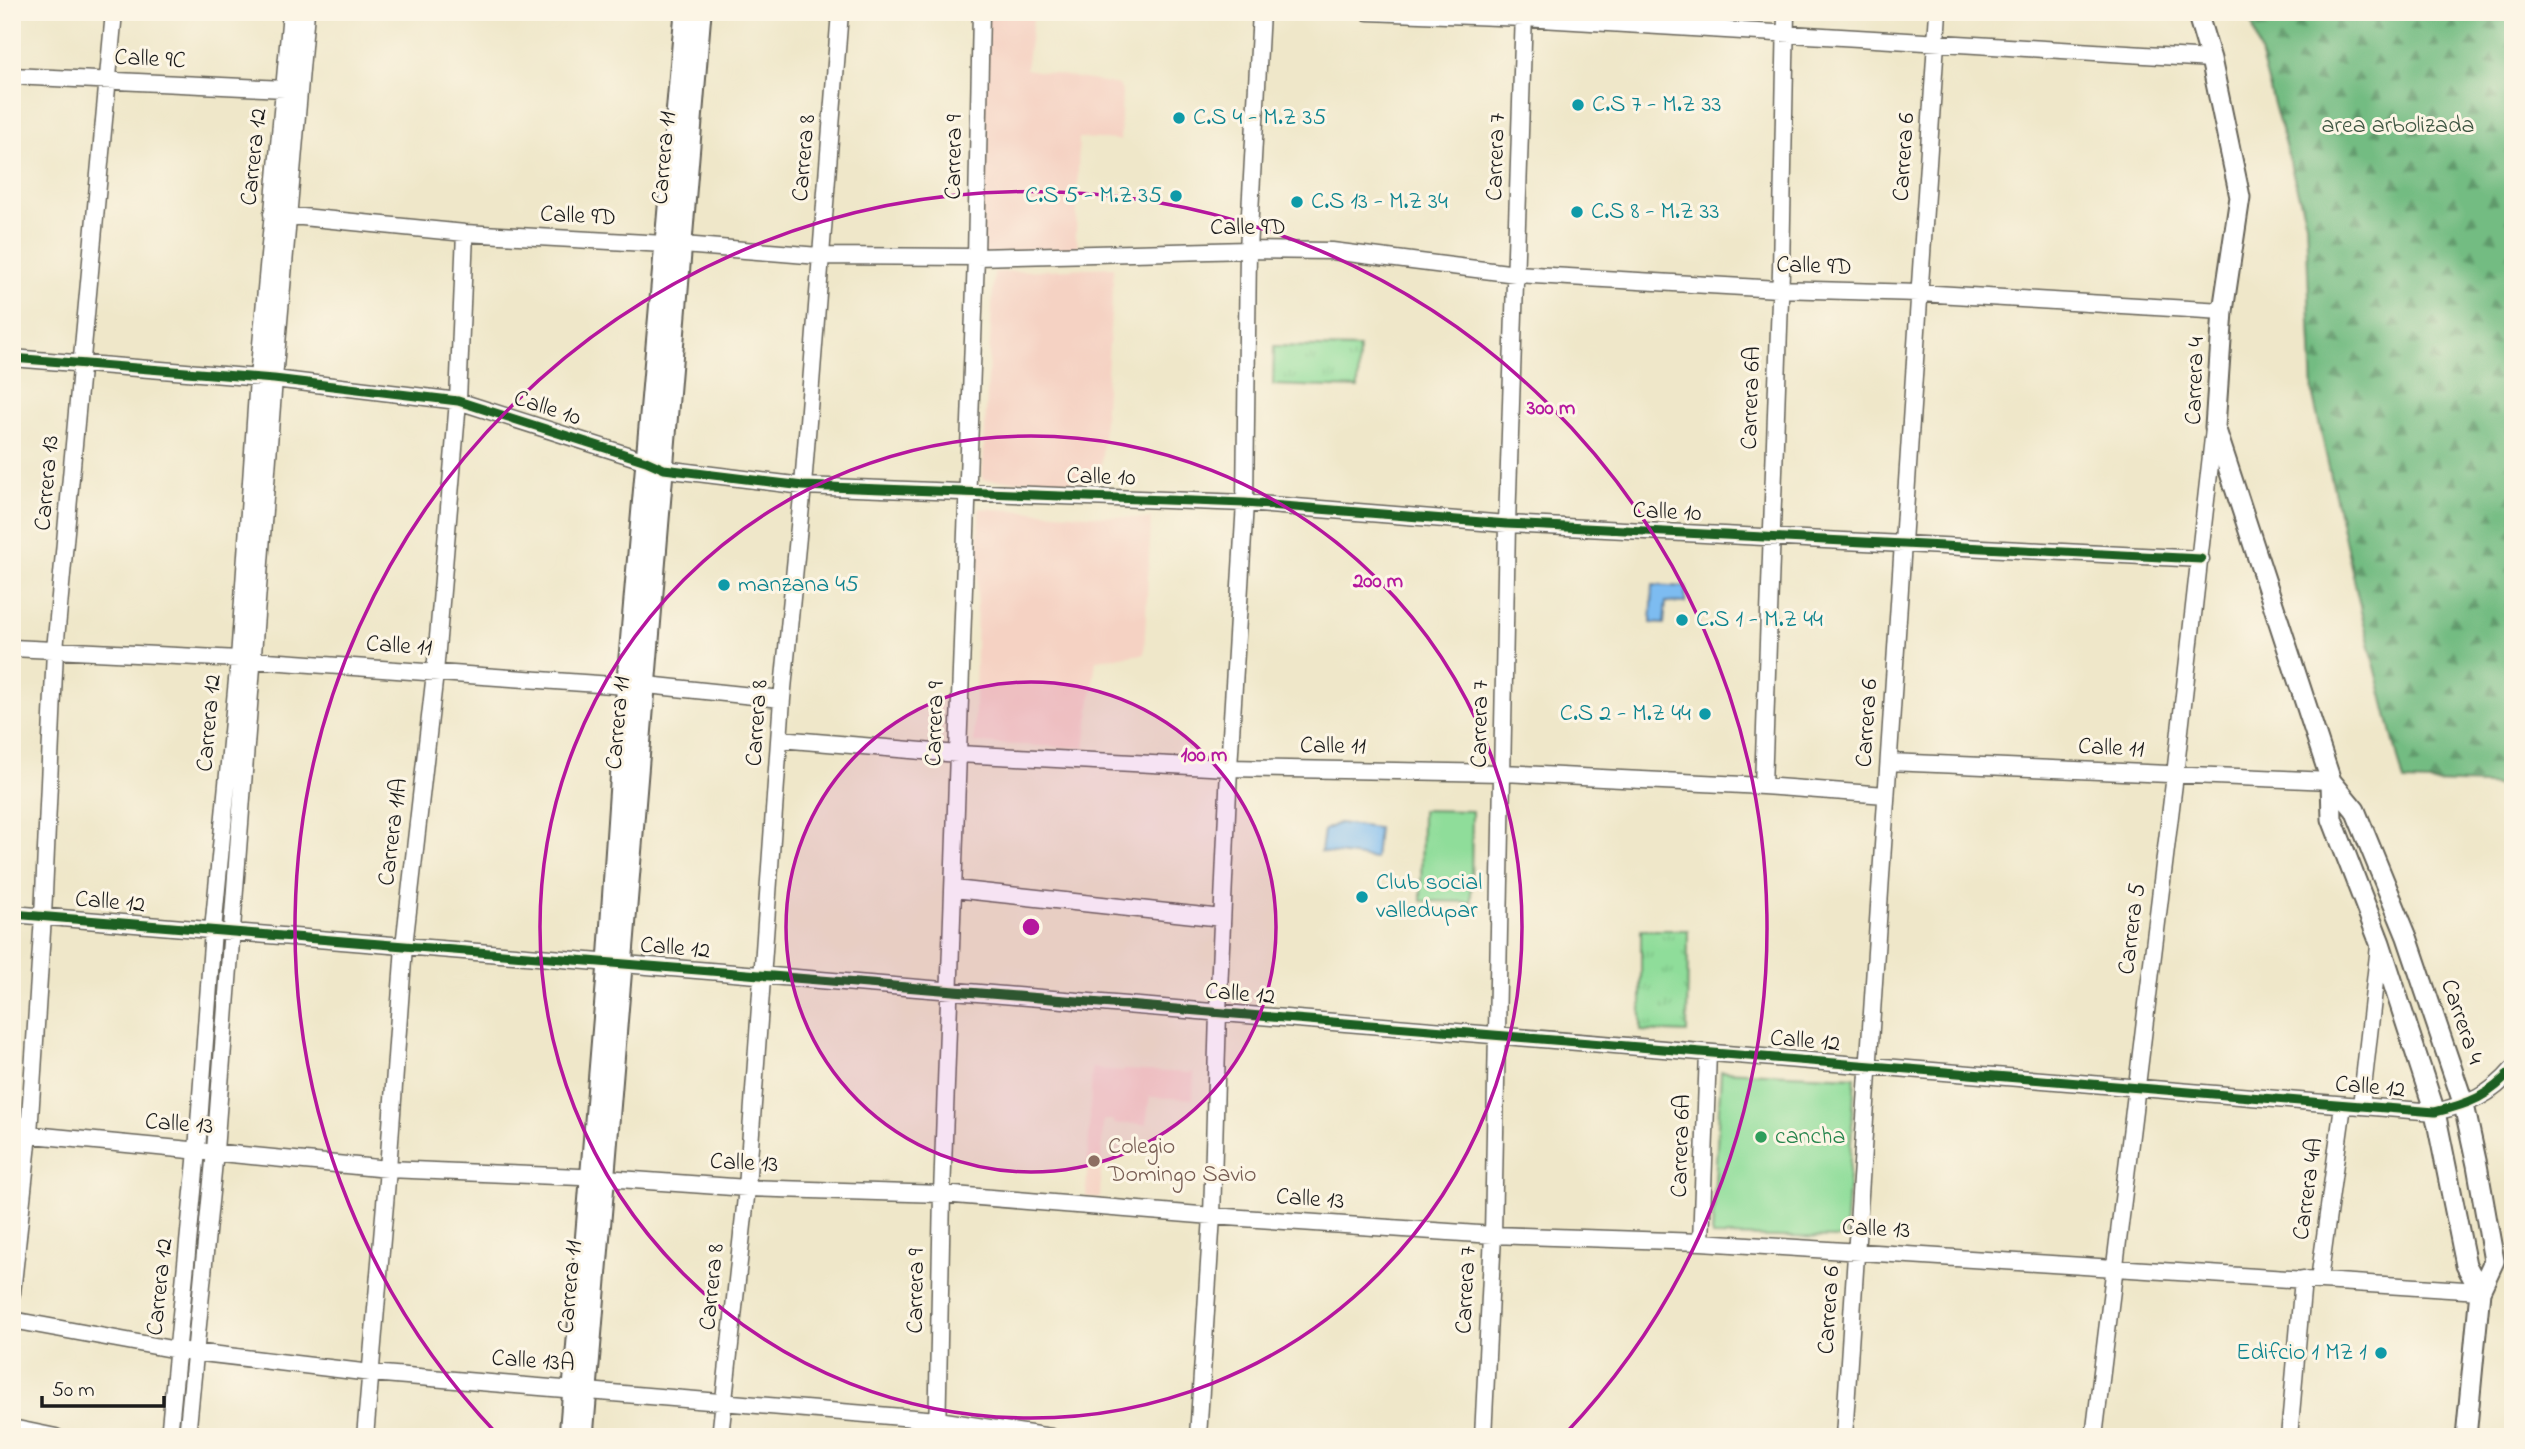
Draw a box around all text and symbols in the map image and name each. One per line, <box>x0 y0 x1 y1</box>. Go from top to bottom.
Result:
street label: Calle 9C <box>113 41 187 79</box>
place label: C.S 7 - M.Z 33 <box>1592 88 1721 123</box>
marker: C.S 7 - M.Z 33 <box>1570 97 1586 113</box>
place label: C.S 4 - M.Z 35 <box>1193 101 1326 136</box>
street label: Carrera 12 <box>232 107 278 207</box>
park label: area arbolizada <box>2322 109 2474 144</box>
street label: Carrera 11 <box>643 110 687 206</box>
marker: C.S 4 - M.Z 35 <box>1171 110 1187 126</box>
street label: Carrera 6 <box>1884 111 1926 202</box>
street label: Carrera 7 <box>1478 112 1516 202</box>
street label: Carrera 8 <box>784 113 826 203</box>
street label: Carrera 9 <box>937 113 973 200</box>
place label: C.S 5 - M.Z 35 <box>1025 179 1162 214</box>
place label: C.S 13 - M.Z 34 <box>1311 185 1448 220</box>
marker: C.S 5 - M.Z 35 <box>1168 188 1184 204</box>
marker: C.S 13 - M.Z 34 <box>1289 194 1305 210</box>
place label: C.S 8 - M.Z 33 <box>1591 195 1719 230</box>
street label: Calle 9D <box>539 198 617 236</box>
marker: C.S 8 - M.Z 33 <box>1569 204 1585 220</box>
street label: Calle 9D <box>1210 211 1286 246</box>
street label: Calle 9D <box>1776 248 1852 286</box>
street label: Carrera 4 <box>2177 336 2215 426</box>
street label: Carrera 6A <box>1733 346 1771 450</box>
street label: Calle 10 <box>509 382 585 436</box>
text: 300 m <box>1526 394 1575 424</box>
street label: Carrera 13 <box>26 434 70 532</box>
street label: Calle 10 <box>1066 459 1136 497</box>
street label: Calle 10 <box>1632 494 1702 532</box>
text: 200 m <box>1352 567 1403 597</box>
place label: manzana 45 <box>738 568 859 603</box>
marker: manzana 45 <box>716 577 732 593</box>
place label: C.S 1 - M.Z 44 <box>1696 603 1823 638</box>
marker: C.S 1 - M.Z 44 <box>1674 612 1690 628</box>
street label: Calle 11 <box>365 627 434 667</box>
street label: Carrera 12 <box>188 673 232 773</box>
street label: Carrera 11 <box>597 675 641 771</box>
street label: Carrera 6 <box>1847 677 1889 768</box>
street label: Carrera 8 <box>738 678 778 768</box>
street label: Carrera 9 <box>917 680 955 767</box>
street label: Carrera 7 <box>1463 680 1499 768</box>
place label: C.S 2 - M.Z 44 <box>1560 697 1691 732</box>
marker: C.S 2 - M.Z 44 <box>1697 706 1713 722</box>
street label: Calle 11 <box>1300 729 1367 765</box>
street label: Calle 11 <box>2077 730 2145 768</box>
text: 100 m <box>1181 741 1227 771</box>
street label: Carrera 11A <box>370 776 418 888</box>
place label: Club social valledupar <box>1376 866 1482 929</box>
street label: Carrera 5 <box>2110 881 2156 977</box>
street label: Calle 12 <box>73 882 147 924</box>
marker: Club social valledupar <box>1354 889 1370 905</box>
centre of rings <box>1019 915 1043 939</box>
street label: Calle 12 <box>638 928 712 970</box>
street label: Calle 12 <box>1203 974 1277 1016</box>
street label: Carrera 4 <box>2430 975 2492 1069</box>
street label: Calle 12 <box>1768 1021 1842 1063</box>
street label: Calle 12 <box>2333 1067 2407 1109</box>
street label: Carrera 6A <box>1663 1094 1701 1198</box>
street label: Calle 13 <box>144 1105 214 1145</box>
place label: cancha <box>1775 1120 1845 1155</box>
marker: cancha <box>1753 1129 1769 1145</box>
place label: Colegio Domingo Savio <box>1107 1130 1257 1193</box>
street label: Carrera 4A <box>2285 1136 2333 1242</box>
street label: Calle 13 <box>709 1145 779 1183</box>
marker: Colegio Domingo Savio <box>1086 1153 1102 1169</box>
street label: Calle 13 <box>1275 1180 1345 1220</box>
street label: Calle 13 <box>1841 1211 1911 1249</box>
street label: Carrera 12 <box>138 1237 184 1337</box>
street label: Carrera 11 <box>549 1239 593 1335</box>
street label: Carrera 8 <box>691 1242 735 1332</box>
street label: Carrera 7 <box>1447 1245 1487 1335</box>
street label: Carrera 9 <box>899 1247 935 1334</box>
street label: Carrera 6 <box>1809 1264 1851 1355</box>
place label: Edifcio 1 MZ 1 <box>2236 1336 2367 1371</box>
street label: Calle 13A <box>490 1342 576 1382</box>
marker: Edifcio 1 MZ 1 <box>2373 1345 2389 1361</box>
scale bar <box>42 1365 164 1409</box>
text: 50 m <box>52 1376 95 1406</box>

